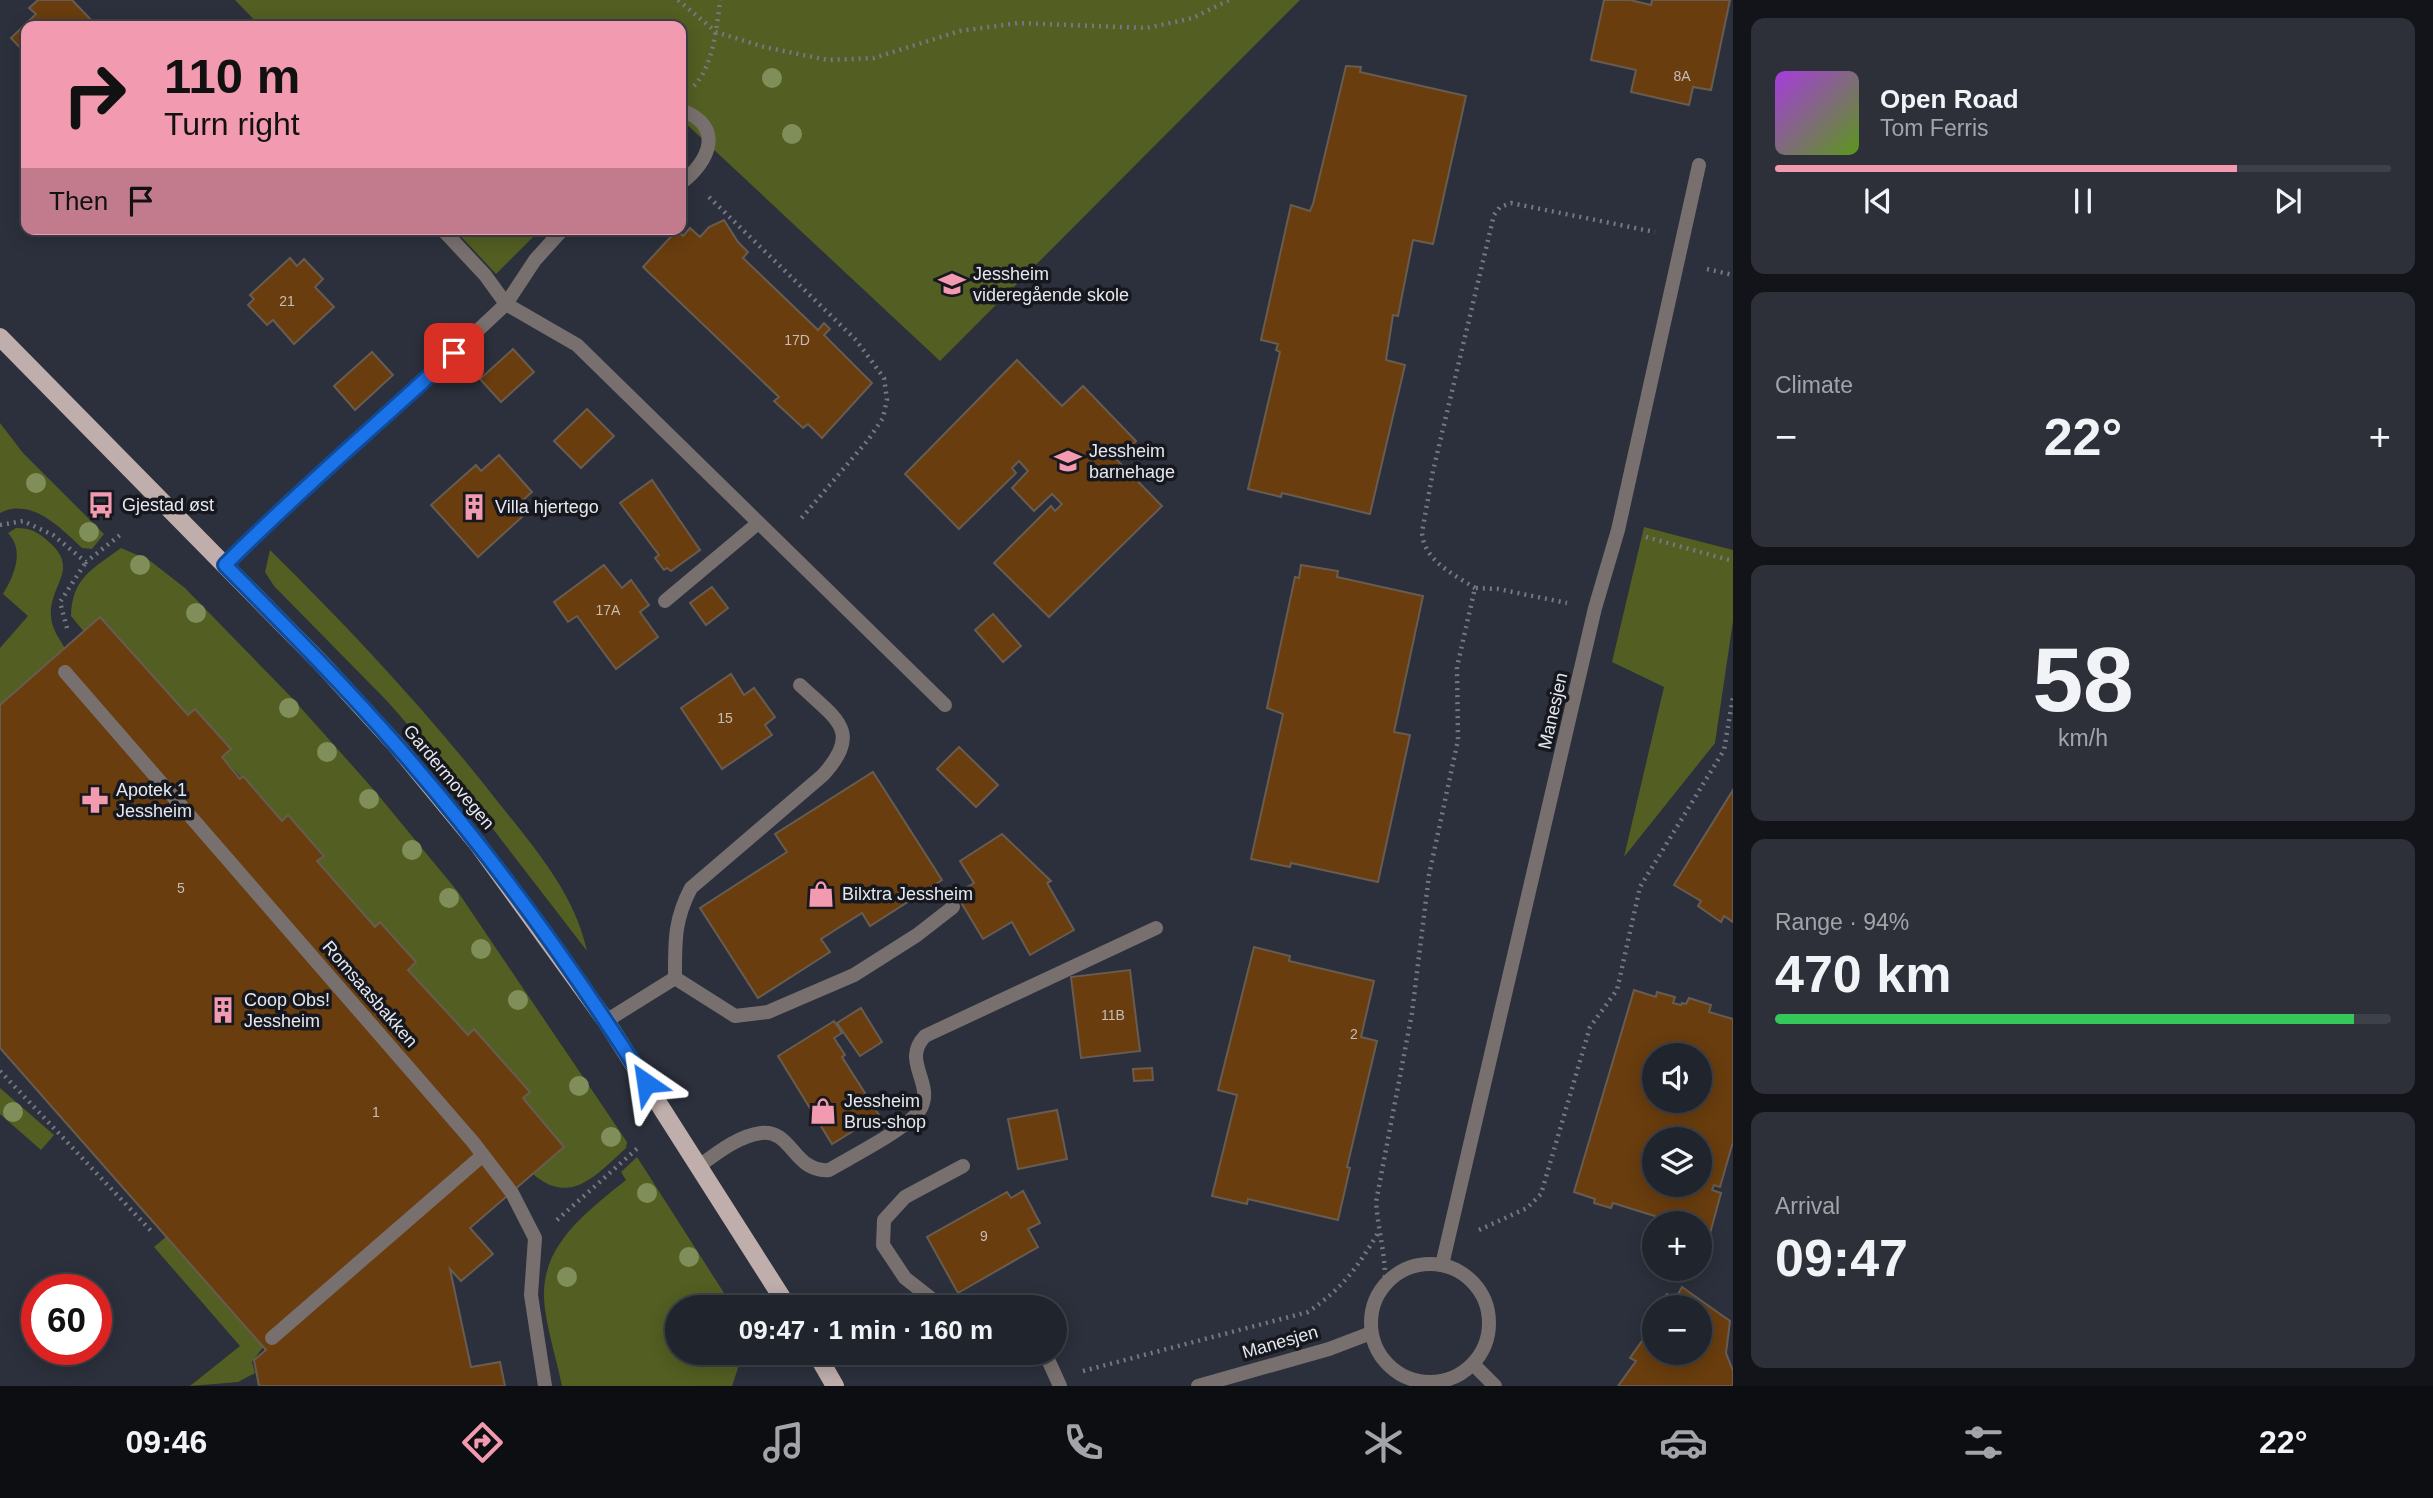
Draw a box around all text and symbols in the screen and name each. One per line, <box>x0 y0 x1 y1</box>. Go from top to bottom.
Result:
icon: right <box>49 49 140 140</box>
text: 110 m <box>164 49 300 103</box>
house number: 8A <box>1673 68 1691 84</box>
text: Open Road <box>1880 84 2019 114</box>
text: Turn right <box>164 106 300 142</box>
text: Tom Ferris <box>1880 115 1989 141</box>
icon: arrive <box>122 182 160 220</box>
icon: previous <box>1859 182 1897 220</box>
icon: pause <box>2064 182 2102 220</box>
icon: next <box>2269 182 2307 220</box>
text: Then <box>49 186 108 216</box>
place label: Jessheim videregående skole <box>973 264 1129 305</box>
school or university icon: Jessheim videregående skole <box>937 269 967 299</box>
house number: 21 <box>279 293 295 309</box>
pin <box>424 323 484 383</box>
house number: 17D <box>784 332 810 348</box>
icon: arrive <box>435 334 473 372</box>
text: Climate <box>1775 372 1853 398</box>
text: 22° <box>2044 408 2122 466</box>
text: − <box>1775 416 1797 458</box>
text: + <box>2369 416 2391 458</box>
place label: Jessheim barnehage <box>1089 441 1175 482</box>
school or university icon: Jessheim barnehage <box>1053 446 1083 476</box>
bus stop icon: Gjestad øst <box>86 490 116 520</box>
building icon: Villa hjertego <box>459 492 489 522</box>
place label: Gjestad øst <box>122 495 214 515</box>
place label: Villa hjertego <box>495 497 599 517</box>
house number: 17A <box>596 602 621 618</box>
text: 58 <box>2032 629 2134 730</box>
street label: Manesjen <box>1534 671 1572 751</box>
house number: 15 <box>717 710 733 726</box>
street label: Gardermovegen <box>400 721 498 833</box>
text: km/h <box>2058 725 2108 751</box>
place label: Apotek 1 Jessheim <box>116 780 192 821</box>
pharmacy icon: Apotek 1 Jessheim <box>80 785 110 815</box>
shop icon: Bilxtra Jessheim <box>806 879 836 909</box>
house number: 5 <box>177 880 185 896</box>
place label: Bilxtra Jessheim <box>842 884 973 904</box>
text: Range · 94% <box>1775 909 1909 935</box>
street label: Romsaasbakken <box>318 937 422 1051</box>
text: 470 km <box>1775 945 1951 1003</box>
place label: Coop Obs! Jessheim <box>244 990 330 1031</box>
building icon: Coop Obs! Jessheim <box>208 995 238 1025</box>
house number: 11B <box>1101 1007 1125 1023</box>
house number: 2 <box>1350 1026 1358 1042</box>
map controls <box>1642 1043 1712 1365</box>
button: sound <box>1642 1043 1712 1113</box>
position arrow <box>609 1046 683 1120</box>
place label: Jessheim Brus-shop <box>844 1091 926 1132</box>
shop icon: Jessheim Brus-shop <box>808 1096 838 1126</box>
house number: 1 <box>372 1104 380 1120</box>
button: layers <box>1642 1127 1712 1197</box>
text: Arrival <box>1775 1193 1840 1219</box>
button: + <box>1642 1211 1712 1281</box>
house number: 9 <box>980 1228 988 1244</box>
text: 09:47 <box>1775 1229 1908 1287</box>
speed limit sign: 60 <box>21 1274 112 1365</box>
button: − <box>1642 1295 1712 1365</box>
text: 09:47 · 1 min · 160 m <box>739 1315 993 1345</box>
street label: Manesjen <box>1240 1322 1320 1362</box>
icon: directions <box>458 1418 507 1467</box>
icon: music <box>759 1418 808 1467</box>
icon: phone <box>1059 1418 1108 1467</box>
icon: climate <box>1359 1418 1408 1467</box>
icon: car <box>1659 1418 1708 1467</box>
icon: filters <box>1959 1418 2008 1467</box>
text: 09:46 <box>126 1424 207 1460</box>
text: 22° <box>2259 1424 2307 1460</box>

